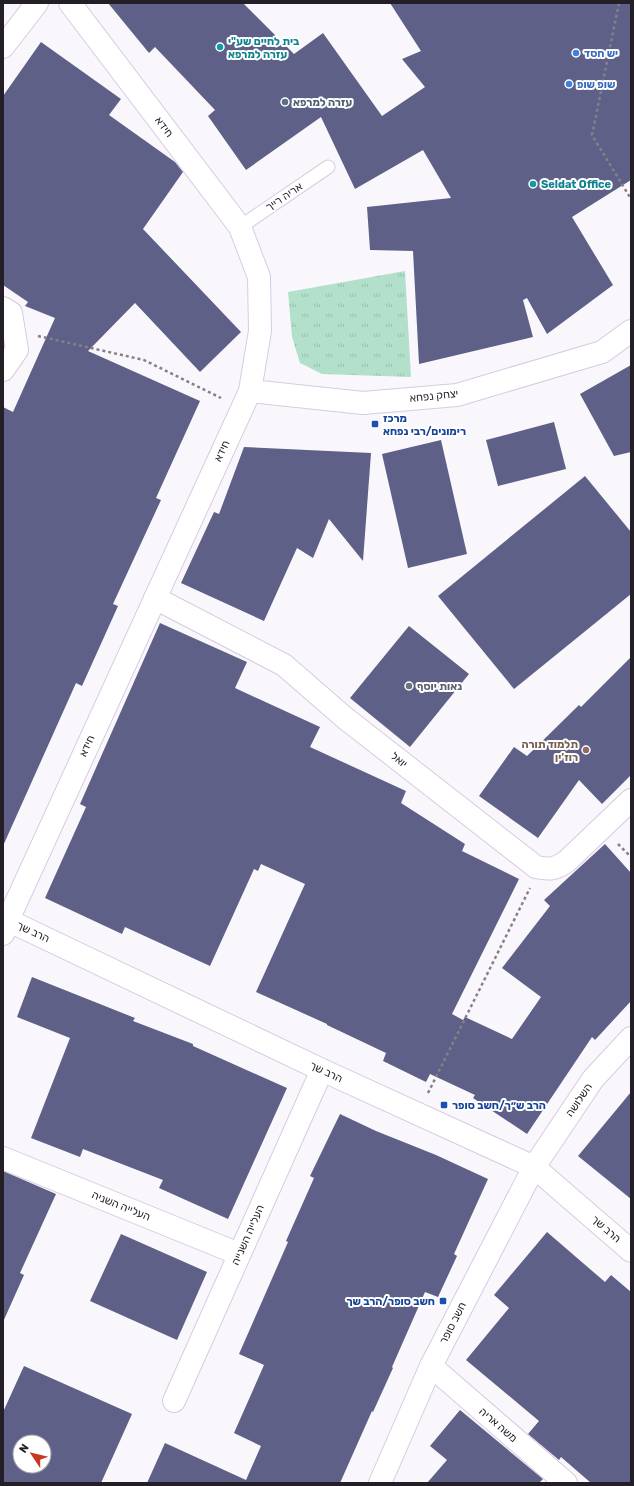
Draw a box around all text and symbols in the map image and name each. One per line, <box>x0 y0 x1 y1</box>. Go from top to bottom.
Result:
place label: בית לחיים שע"י עזרה למרפא <box>228 35 300 61</box>
marker: בית לחיים שע"י עזרה למרפא <box>215 42 225 52</box>
place label: יש חסד <box>584 47 618 60</box>
marker: יש חסד <box>571 48 581 58</box>
place label: שופ שופ <box>577 78 615 91</box>
marker: שופ שופ <box>564 79 574 89</box>
place label: עזרה למרפא <box>293 96 352 109</box>
marker: עזרה למרפא <box>280 97 290 107</box>
street label: חידא <box>152 114 176 140</box>
place label: Seldat Office <box>541 178 612 191</box>
marker: Seldat Office <box>528 179 538 189</box>
street label: אריה רייך <box>263 180 305 214</box>
street label: יצחק נפחא <box>409 387 459 405</box>
place label: מרכז רימונים/רבי נפחא <box>383 412 466 438</box>
marker: מרכז רימונים/רבי נפחא <box>370 419 380 429</box>
street label: חידא <box>211 438 233 464</box>
place label: נאות יוסף <box>417 680 462 693</box>
marker: נאות יוסף <box>404 681 414 691</box>
street label: חידא <box>77 733 97 759</box>
place label: תלמוד תורה רוז’ין <box>522 738 578 764</box>
marker: תלמוד תורה רוז’ין <box>581 745 591 755</box>
street label: יואל <box>388 749 410 771</box>
street label: הרב שך <box>14 919 52 945</box>
street label: הרב שך <box>307 1059 345 1085</box>
street label: השלושה <box>563 1081 595 1119</box>
place label: הרב ש״ך/חשב סופר <box>452 1099 546 1112</box>
marker: הרב ש״ך/חשב סופר <box>439 1100 449 1110</box>
street label: העלייה השניה <box>90 1188 152 1224</box>
street label: העלייה השנייה <box>229 1203 267 1267</box>
street label: הרב שך <box>589 1213 624 1246</box>
place label: חשב סופר/הרב שך <box>346 1295 435 1308</box>
marker: חשב סופר/הרב שך <box>438 1296 448 1306</box>
street label: חשב סופר <box>437 1300 469 1346</box>
street label: משה אריה <box>476 1405 520 1445</box>
north arrow <box>12 1434 52 1474</box>
text: N <box>17 1442 32 1456</box>

